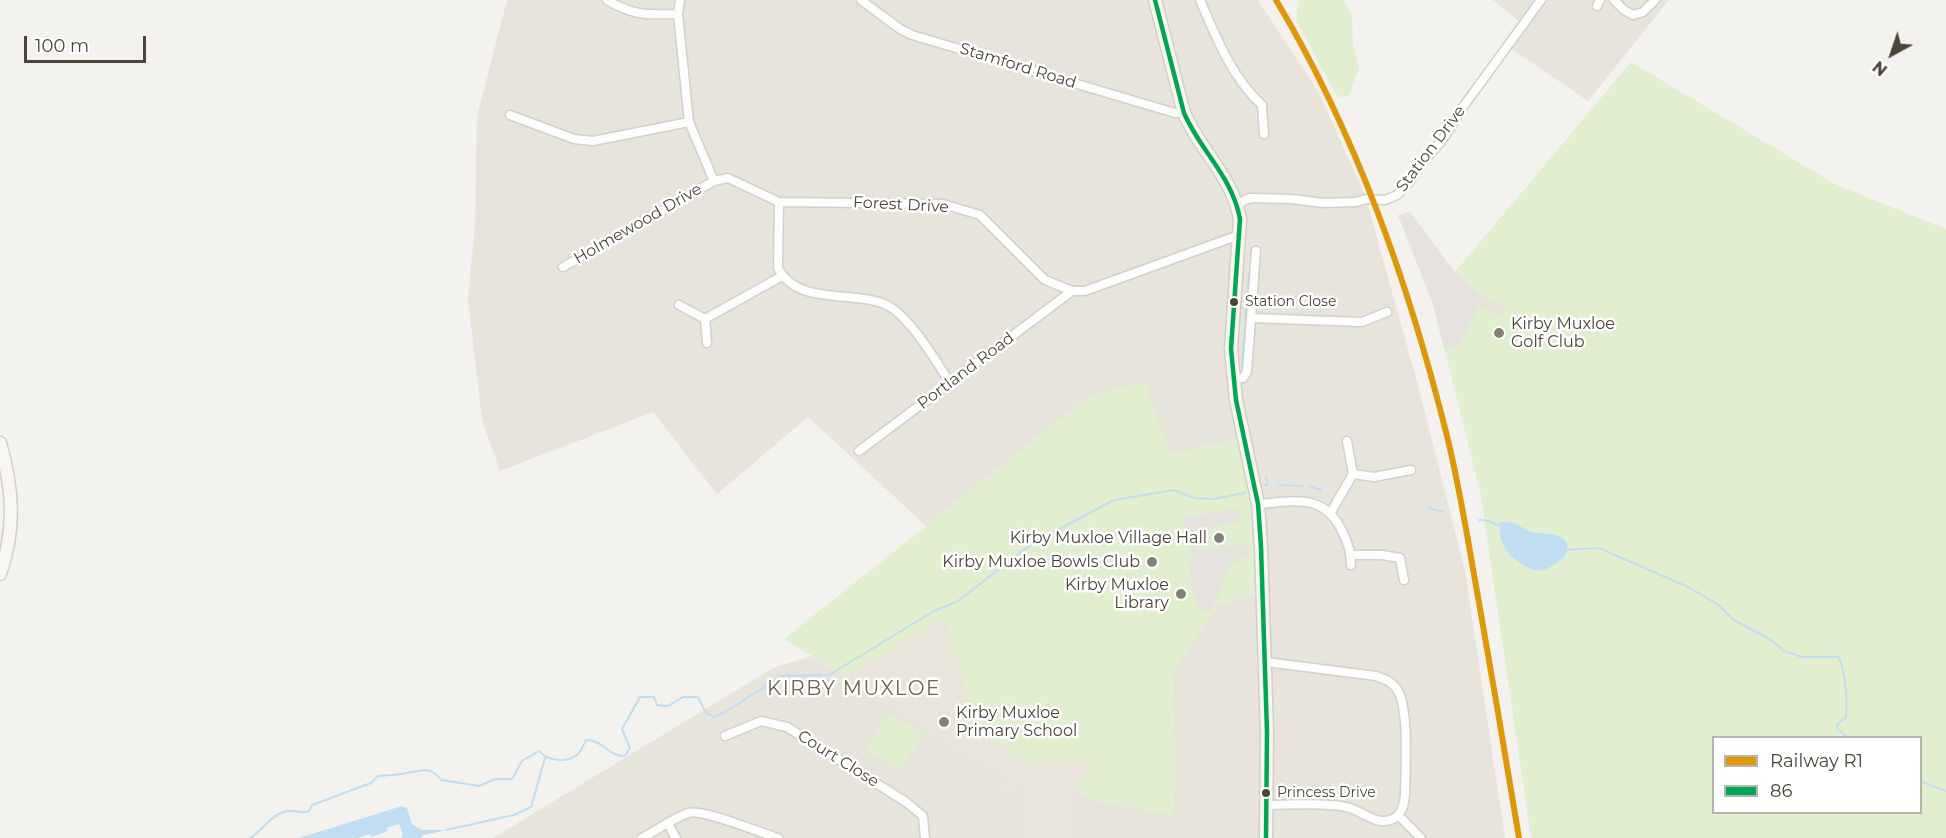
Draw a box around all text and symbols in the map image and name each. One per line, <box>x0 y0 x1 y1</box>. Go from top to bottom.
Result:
scale bar <box>27 24 148 62</box>
north arrow <box>1862 24 1922 84</box>
text: 100 m <box>35 35 89 57</box>
street label: Stamford Road <box>957 39 1079 93</box>
text: N <box>1869 57 1891 80</box>
street label: Station Drive <box>1392 102 1470 196</box>
street label: Holmewood Drive <box>571 180 705 268</box>
street label: Forest Drive <box>852 193 950 217</box>
place label: Station Close <box>1245 294 1336 310</box>
marker: Station Close <box>1228 296 1240 308</box>
place label: Kirby Muxloe Golf Club <box>1511 314 1615 352</box>
marker: Kirby Muxloe Golf Club <box>1492 326 1506 340</box>
street label: Portland Road <box>914 328 1018 414</box>
place label: Kirby Muxloe Village Hall <box>1010 528 1207 548</box>
marker: Kirby Muxloe Village Hall <box>1212 531 1226 545</box>
place label: Kirby Muxloe Bowls Club <box>942 552 1140 572</box>
marker: Kirby Muxloe Bowls Club <box>1145 555 1159 569</box>
place label: Kirby Muxloe Library <box>1065 575 1169 613</box>
marker: Kirby Muxloe Library <box>1174 587 1188 601</box>
district label: KIRBY MUXLOE <box>767 677 941 701</box>
place label: Kirby Muxloe Primary School <box>956 703 1077 741</box>
marker: Kirby Muxloe Primary School <box>937 715 951 729</box>
street label: Court Close <box>794 726 882 792</box>
legend <box>1712 736 1922 814</box>
text: Railway R1 <box>1770 750 1863 772</box>
text: 86 <box>1770 780 1792 802</box>
place label: Princess Drive <box>1277 785 1376 801</box>
marker: Princess Drive <box>1260 787 1272 799</box>

